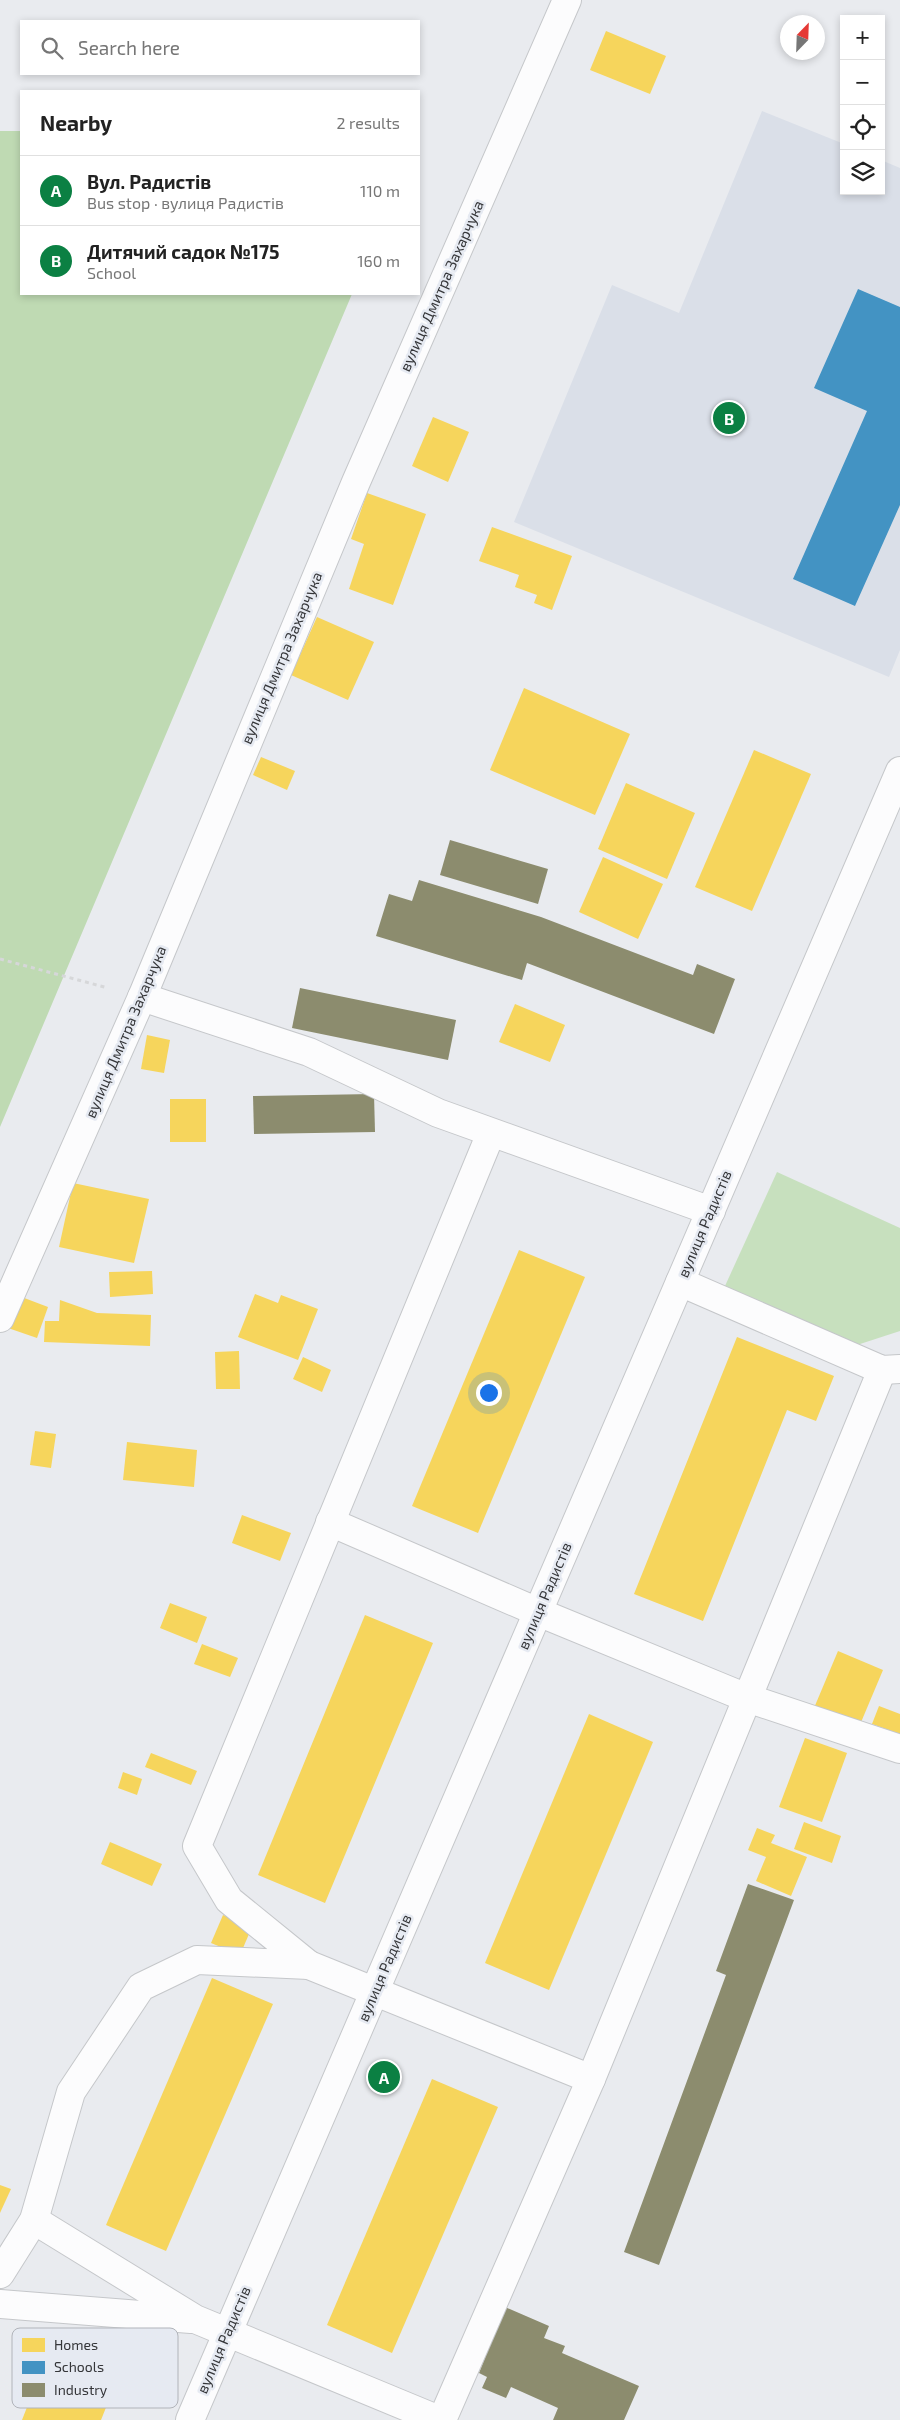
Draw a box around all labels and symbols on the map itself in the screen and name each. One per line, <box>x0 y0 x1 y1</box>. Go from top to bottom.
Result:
north arrow <box>780 15 825 60</box>
street label: вулиця Дмитра Захарчука <box>395 197 488 374</box>
pin: B <box>713 399 745 437</box>
street label: вулиця Дмитра Захарчука <box>237 569 326 747</box>
street label: вулиця Дмитра Захарчука <box>81 943 170 1121</box>
street label: вулиця Радистів <box>673 1167 736 1280</box>
your location <box>476 1380 502 1406</box>
street label: вулиця Радистів <box>513 1539 576 1652</box>
street label: вулиця Радистів <box>353 1911 416 2024</box>
pin: A <box>368 2058 400 2096</box>
street label: вулиця Радистів <box>192 2283 255 2396</box>
legend <box>12 2328 178 2408</box>
text: Homes <box>54 2336 98 2353</box>
text: Schools <box>54 2358 104 2375</box>
text: Industry <box>54 2381 108 2398</box>

